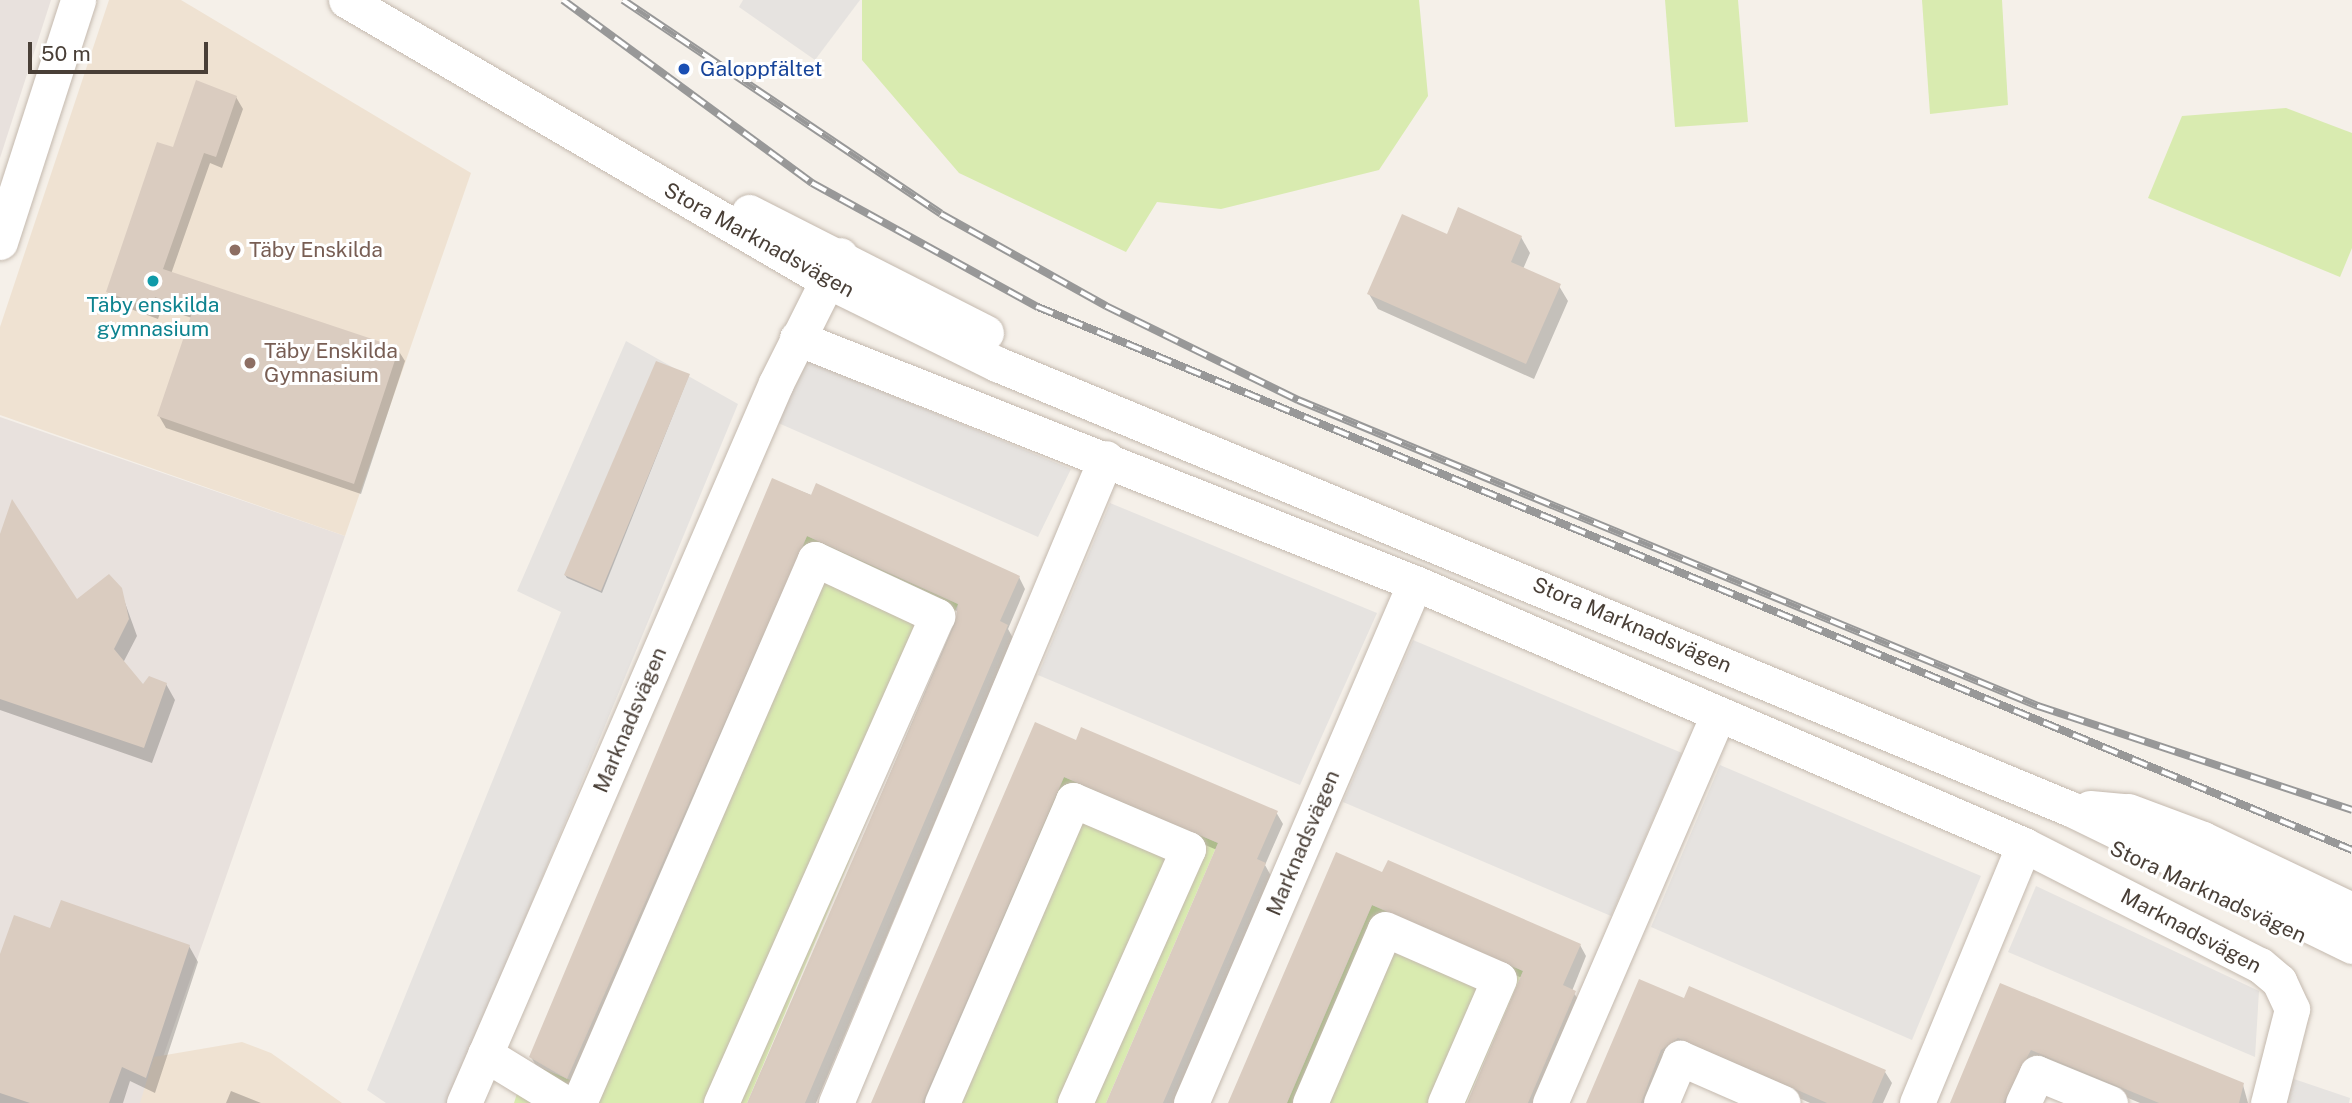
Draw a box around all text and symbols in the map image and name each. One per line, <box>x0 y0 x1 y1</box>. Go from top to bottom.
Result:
scale bar <box>32 28 212 72</box>
text: 50 m <box>41 41 91 66</box>
place label: Galoppfältet <box>700 56 822 82</box>
marker: Galoppfältet <box>674 59 694 79</box>
street label: Stora Marknadsvägen <box>659 177 859 303</box>
place label: Täby Enskilda <box>249 237 383 263</box>
marker: Täby Enskilda <box>227 242 243 258</box>
marker: Täby enskilda gymnasium <box>145 273 161 289</box>
place label: Täby enskilda gymnasium <box>86 292 220 342</box>
place label: Täby Enskilda Gymnasium <box>264 338 398 388</box>
marker: Täby Enskilda Gymnasium <box>242 355 258 371</box>
street label: Stora Marknadsvägen <box>1529 572 1735 678</box>
street label: Marknadsvägen <box>588 643 672 797</box>
street label: Marknadsvägen <box>1261 766 1345 920</box>
street label: Stora Marknadsvägen <box>2106 835 2310 949</box>
street label: Marknadsvägen <box>2116 883 2266 979</box>

